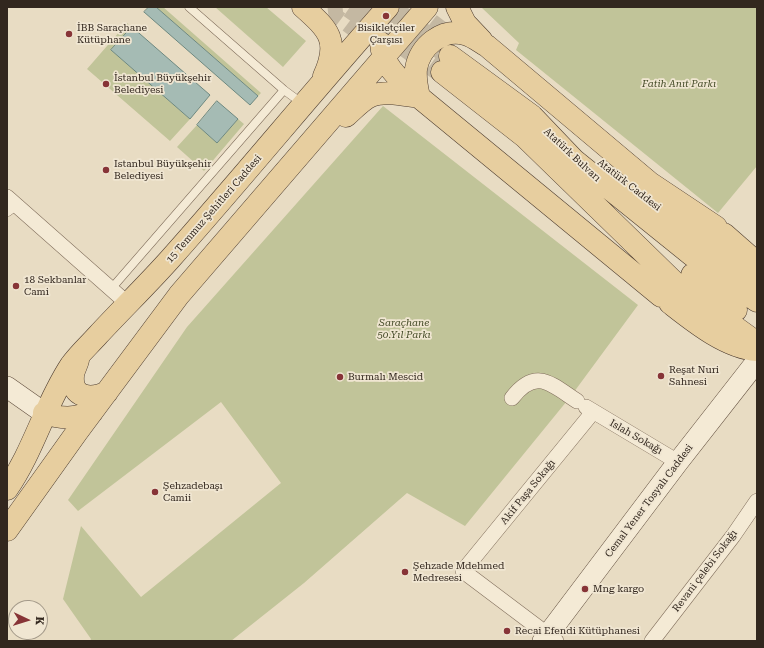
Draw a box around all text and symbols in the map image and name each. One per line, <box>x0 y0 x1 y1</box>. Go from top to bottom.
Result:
marker: Bisikletçiler Çarşısı <box>381 11 391 21</box>
place label: İBB Saraçhane Kütüphane <box>77 22 147 46</box>
place label: Bisikletçiler Çarşısı <box>357 22 415 46</box>
marker: İBB Saraçhane Kütüphane <box>64 29 74 39</box>
place label: İstanbul Büyükşehir Belediyesi <box>114 72 211 96</box>
park label: Fatih Anıt Parkı <box>642 78 716 90</box>
marker: İstanbul Büyükşehir Belediyesi <box>101 79 111 89</box>
street label: Atatürk Bulvarı <box>541 126 603 184</box>
street label: 15 Temmuz Şehitleri Caddesi <box>164 153 264 265</box>
street label: Atatürk Caddesi <box>595 156 663 214</box>
place label: Istanbul Büyükşehir Belediyesi <box>114 158 211 182</box>
marker: Istanbul Büyükşehir Belediyesi <box>101 165 111 175</box>
place label: 18 Sekbanlar Cami <box>24 274 86 298</box>
marker: 18 Sekbanlar Cami <box>11 281 21 291</box>
park label: Saraçhane 50.Yıl Parkı <box>377 317 431 340</box>
place label: Reşat Nuri Sahnesi <box>669 364 719 388</box>
place label: Burmalı Mescid <box>348 371 423 383</box>
marker: Reşat Nuri Sahnesi <box>656 371 666 381</box>
marker: Burmalı Mescid <box>335 372 345 382</box>
street label: Islah Sokağı <box>608 417 664 457</box>
street label: Cemal Yener Tosyalı Caddesi <box>603 442 695 560</box>
street label: Akif Paşa Sokağı <box>498 457 558 527</box>
place label: Şehzadebaşı Camii <box>163 480 223 504</box>
marker: Şehzadebaşı Camii <box>150 487 160 497</box>
street label: Revani çelebi Sokağı <box>670 528 740 614</box>
place label: Şehzade Mdehmed Medresesi <box>413 560 504 584</box>
marker: Şehzade Mdehmed Medresesi <box>400 567 410 577</box>
place label: Mng kargo <box>593 583 644 595</box>
marker: Mng kargo <box>580 584 590 594</box>
north arrow <box>8 600 48 640</box>
text: K <box>33 616 46 626</box>
place label: Recai Efendi Kütüphanesi <box>515 625 640 637</box>
marker: Recai Efendi Kütüphanesi <box>502 626 512 636</box>

